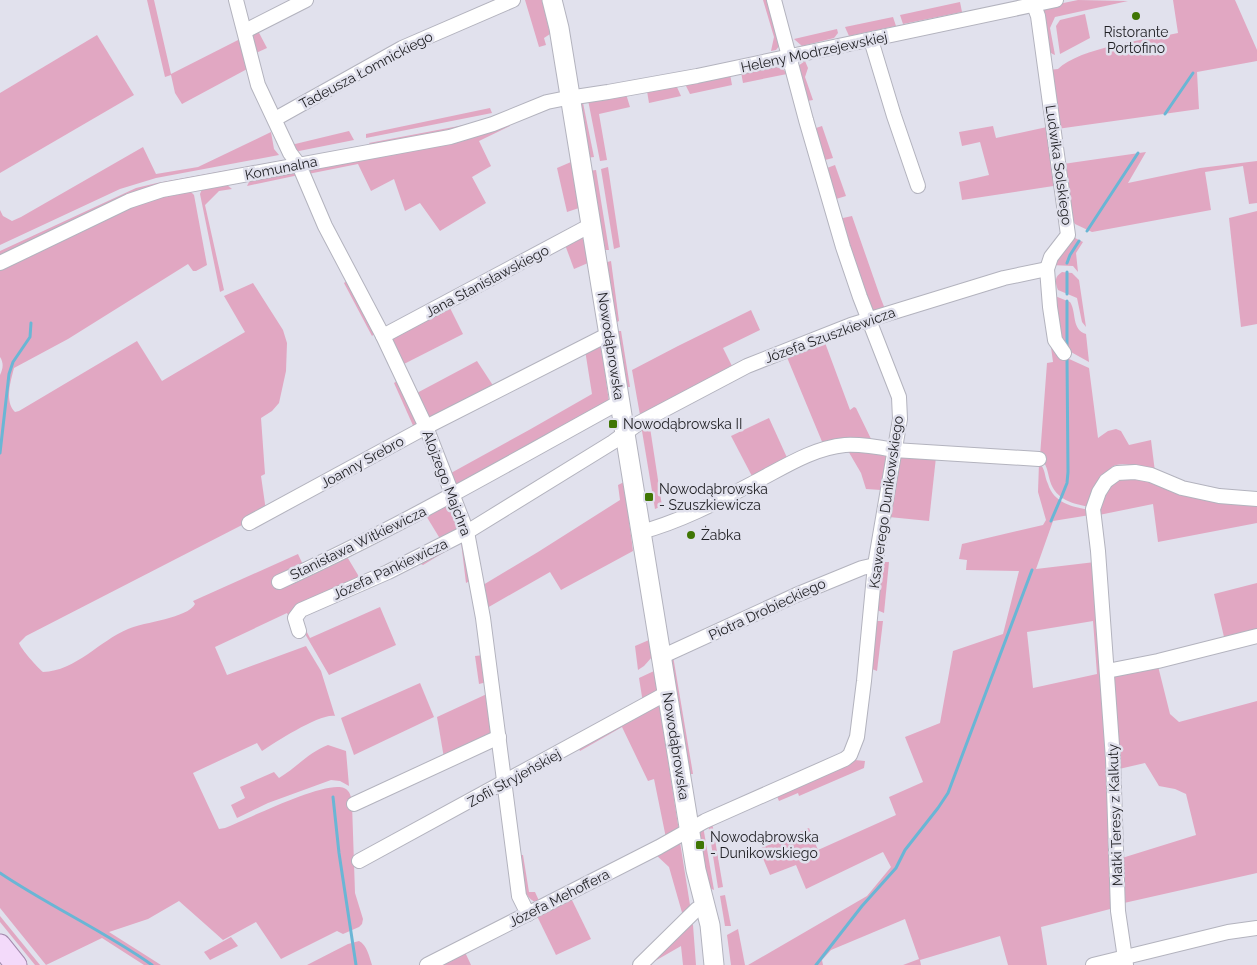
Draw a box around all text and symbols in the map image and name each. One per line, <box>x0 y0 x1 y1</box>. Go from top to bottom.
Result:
marker: Ristorante Portofino <box>1130 10 1142 22</box>
place label: Ristorante Portofino <box>1103 24 1169 56</box>
street label: Tadeusza Łomnickiego <box>297 28 435 112</box>
street label: Heleny Modrzejewskiej <box>739 29 889 75</box>
street label: Ludwika Solskiego <box>1043 104 1075 226</box>
street label: Komunalna <box>243 153 319 183</box>
street label: Jana Stanisławskiego <box>423 242 551 320</box>
street label: Nowodąbrowska <box>595 291 627 401</box>
street label: Józefa Szuszkiewicza <box>762 304 898 366</box>
street label: Ksawerego Dunikowskiego <box>866 415 906 589</box>
place label: Nowodąbrowska II <box>623 416 742 432</box>
marker: Nowodąbrowska II <box>607 418 619 430</box>
street label: Alojzego Majchra <box>420 428 474 538</box>
street label: Joanny Srebro <box>318 433 406 491</box>
place label: Nowodąbrowska - Szuszkiewicza <box>659 481 768 513</box>
marker: Nowodąbrowska - Szuszkiewicza <box>643 491 655 503</box>
street label: Stanisława Witkiewicza <box>287 503 429 583</box>
place label: Żabka <box>701 525 741 543</box>
marker: Żabka <box>685 529 697 541</box>
street label: Józefa Pankiewicza <box>330 535 450 603</box>
street label: Piotra Drobieckiego <box>706 575 828 643</box>
street label: Nowodąbrowska <box>660 691 692 801</box>
street label: Matki Teresy z Kalkuty <box>1105 743 1125 886</box>
street label: Zofii Stryjeńskiej <box>465 746 563 810</box>
place label: Nowodąbrowska - Dunikowskiego <box>710 829 819 861</box>
marker: Nowodąbrowska - Dunikowskiego <box>694 839 706 851</box>
street label: Józefa Mehoffera <box>506 866 612 930</box>

